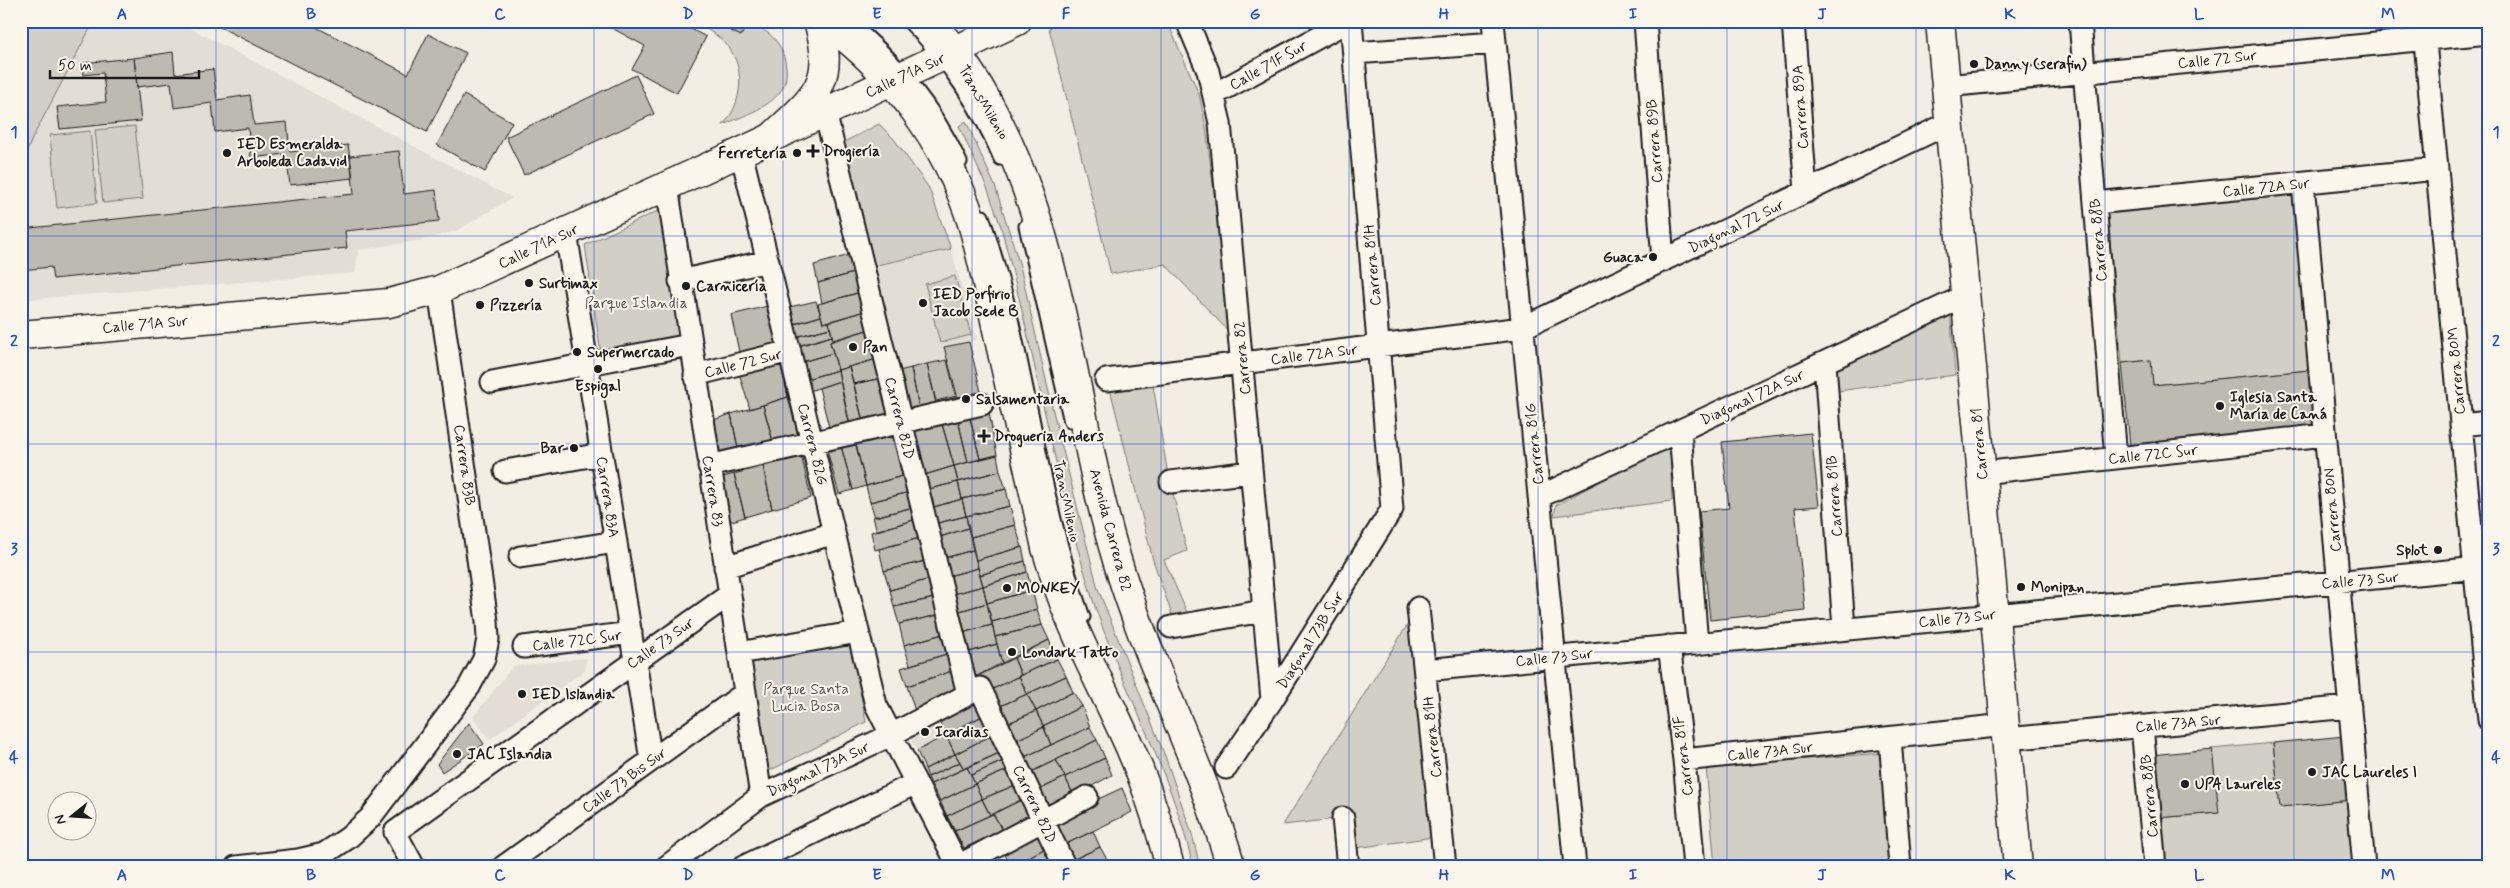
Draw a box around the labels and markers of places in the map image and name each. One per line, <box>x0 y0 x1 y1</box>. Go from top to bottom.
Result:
place label: Danny (serafin) <box>1984 54 2087 75</box>
marker: Danny (serafin) <box>1968 58 1980 70</box>
place label: IED Esmeralda Arboleda Cadavid <box>237 135 348 172</box>
place label: Drogiería <box>823 142 880 163</box>
place label: Ferretería <box>718 144 787 164</box>
marker: Drogiería <box>807 145 819 157</box>
marker: IED Esmeralda Arboleda Cadavid <box>221 147 233 159</box>
marker: Ferretería <box>791 147 803 159</box>
place label: Guaca <box>1603 248 1644 268</box>
marker: Guaca <box>1647 251 1659 263</box>
place label: Surtimax <box>539 274 598 294</box>
marker: Surtimax <box>523 277 535 289</box>
place label: Carnicería <box>696 277 767 297</box>
marker: Carnicería <box>680 280 692 292</box>
place label: IED Porfirio Jacob Sede B <box>933 284 1019 322</box>
place label: Pizzería <box>490 296 543 316</box>
marker: IED Porfirio Jacob Sede B <box>917 297 929 309</box>
marker: Pizzería <box>474 299 486 311</box>
place label: Pan <box>863 338 888 358</box>
marker: Pan <box>847 341 859 353</box>
place label: Supermercado <box>587 343 674 363</box>
marker: Supermercado <box>571 346 583 358</box>
marker: Espigal <box>592 363 604 375</box>
place label: Espigal <box>575 377 621 399</box>
place label: Iglesia Santa María de Caná <box>2230 388 2327 425</box>
place label: Salsamentaria <box>976 390 1070 410</box>
marker: Salsamentaria <box>960 393 972 405</box>
marker: Iglesia Santa María de Caná <box>2214 400 2226 412</box>
place label: Drogueria Anders <box>994 427 1104 448</box>
marker: Drogueria Anders <box>978 430 990 442</box>
place label: Bar <box>541 439 565 459</box>
marker: Bar <box>568 442 580 454</box>
place label: Splot <box>2396 541 2429 561</box>
marker: Splot <box>2432 544 2444 556</box>
place label: Monipan <box>2031 578 2085 598</box>
place label: MONKEY <box>1017 579 1080 599</box>
marker: Monipan <box>2015 581 2027 593</box>
marker: MONKEY <box>1001 582 1013 594</box>
place label: Londark Tatto <box>1022 643 1119 663</box>
marker: Londark Tatto <box>1006 646 1018 658</box>
place label: IED Islandia <box>532 685 615 705</box>
marker: IED Islandia <box>516 688 528 700</box>
place label: Icardias <box>935 723 989 743</box>
marker: Icardias <box>919 726 931 738</box>
place label: JAC Islandia <box>467 745 552 765</box>
marker: JAC Islandia <box>451 748 463 760</box>
place label: JAC Laureles I <box>2322 763 2417 783</box>
marker: JAC Laureles I <box>2306 766 2318 778</box>
place label: UPA Laureles <box>2195 775 2281 795</box>
marker: UPA Laureles <box>2179 778 2191 790</box>

